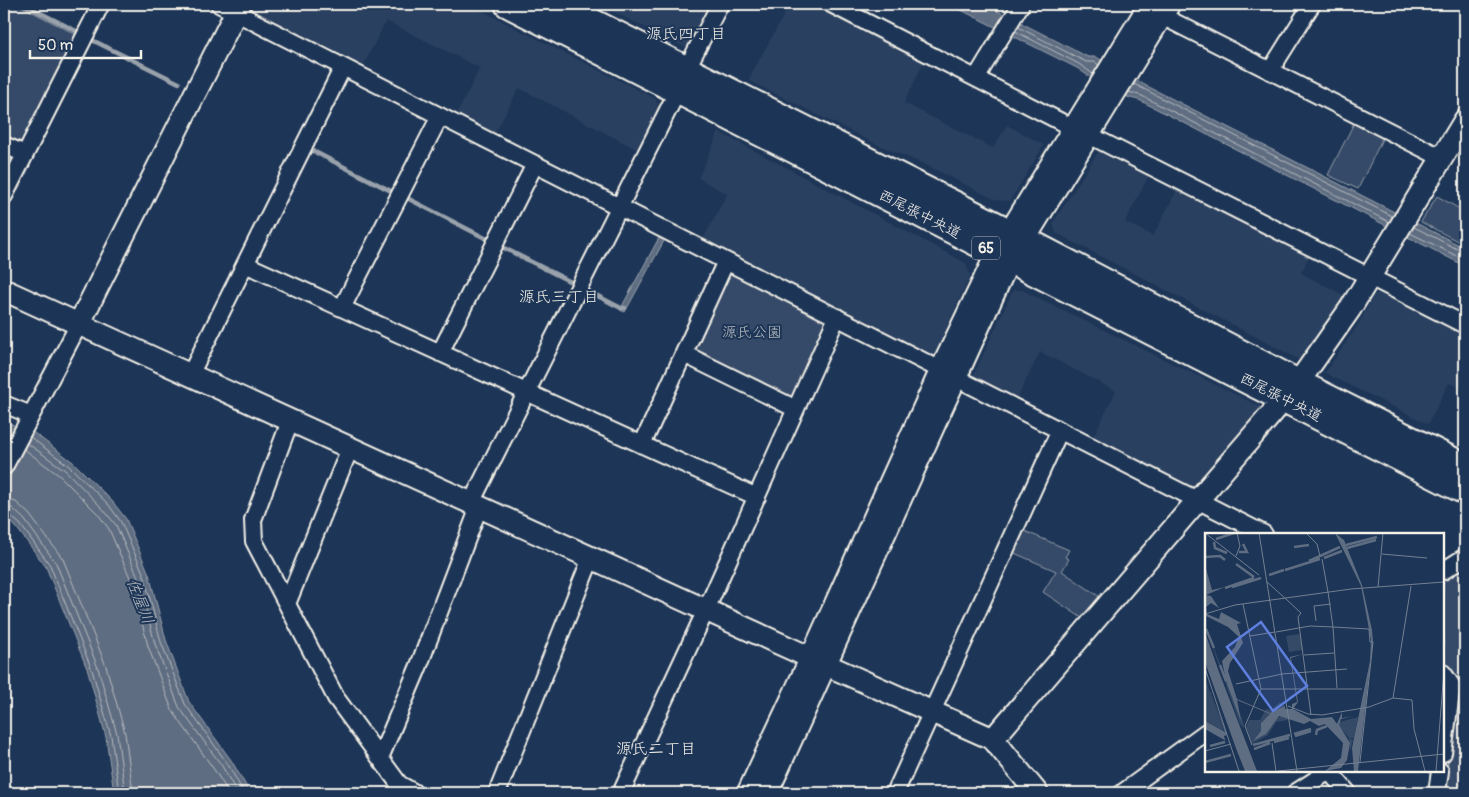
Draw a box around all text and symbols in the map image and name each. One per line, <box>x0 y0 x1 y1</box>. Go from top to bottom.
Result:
district label: 源氏四丁目 <box>646 24 726 44</box>
scale bar <box>30 28 141 60</box>
text: 50 m <box>38 36 73 55</box>
street label: 西尾張中央道 <box>875 186 964 243</box>
road number: 65 <box>972 237 1000 260</box>
district label: 源氏三丁目 <box>519 287 599 307</box>
park label: 源氏公園 <box>722 323 782 342</box>
street label: 西尾張中央道 <box>1236 369 1325 426</box>
inset map <box>1205 533 1444 772</box>
water label: 佐屋川 <box>122 575 158 627</box>
district label: 源氏二丁目 <box>616 739 696 759</box>

